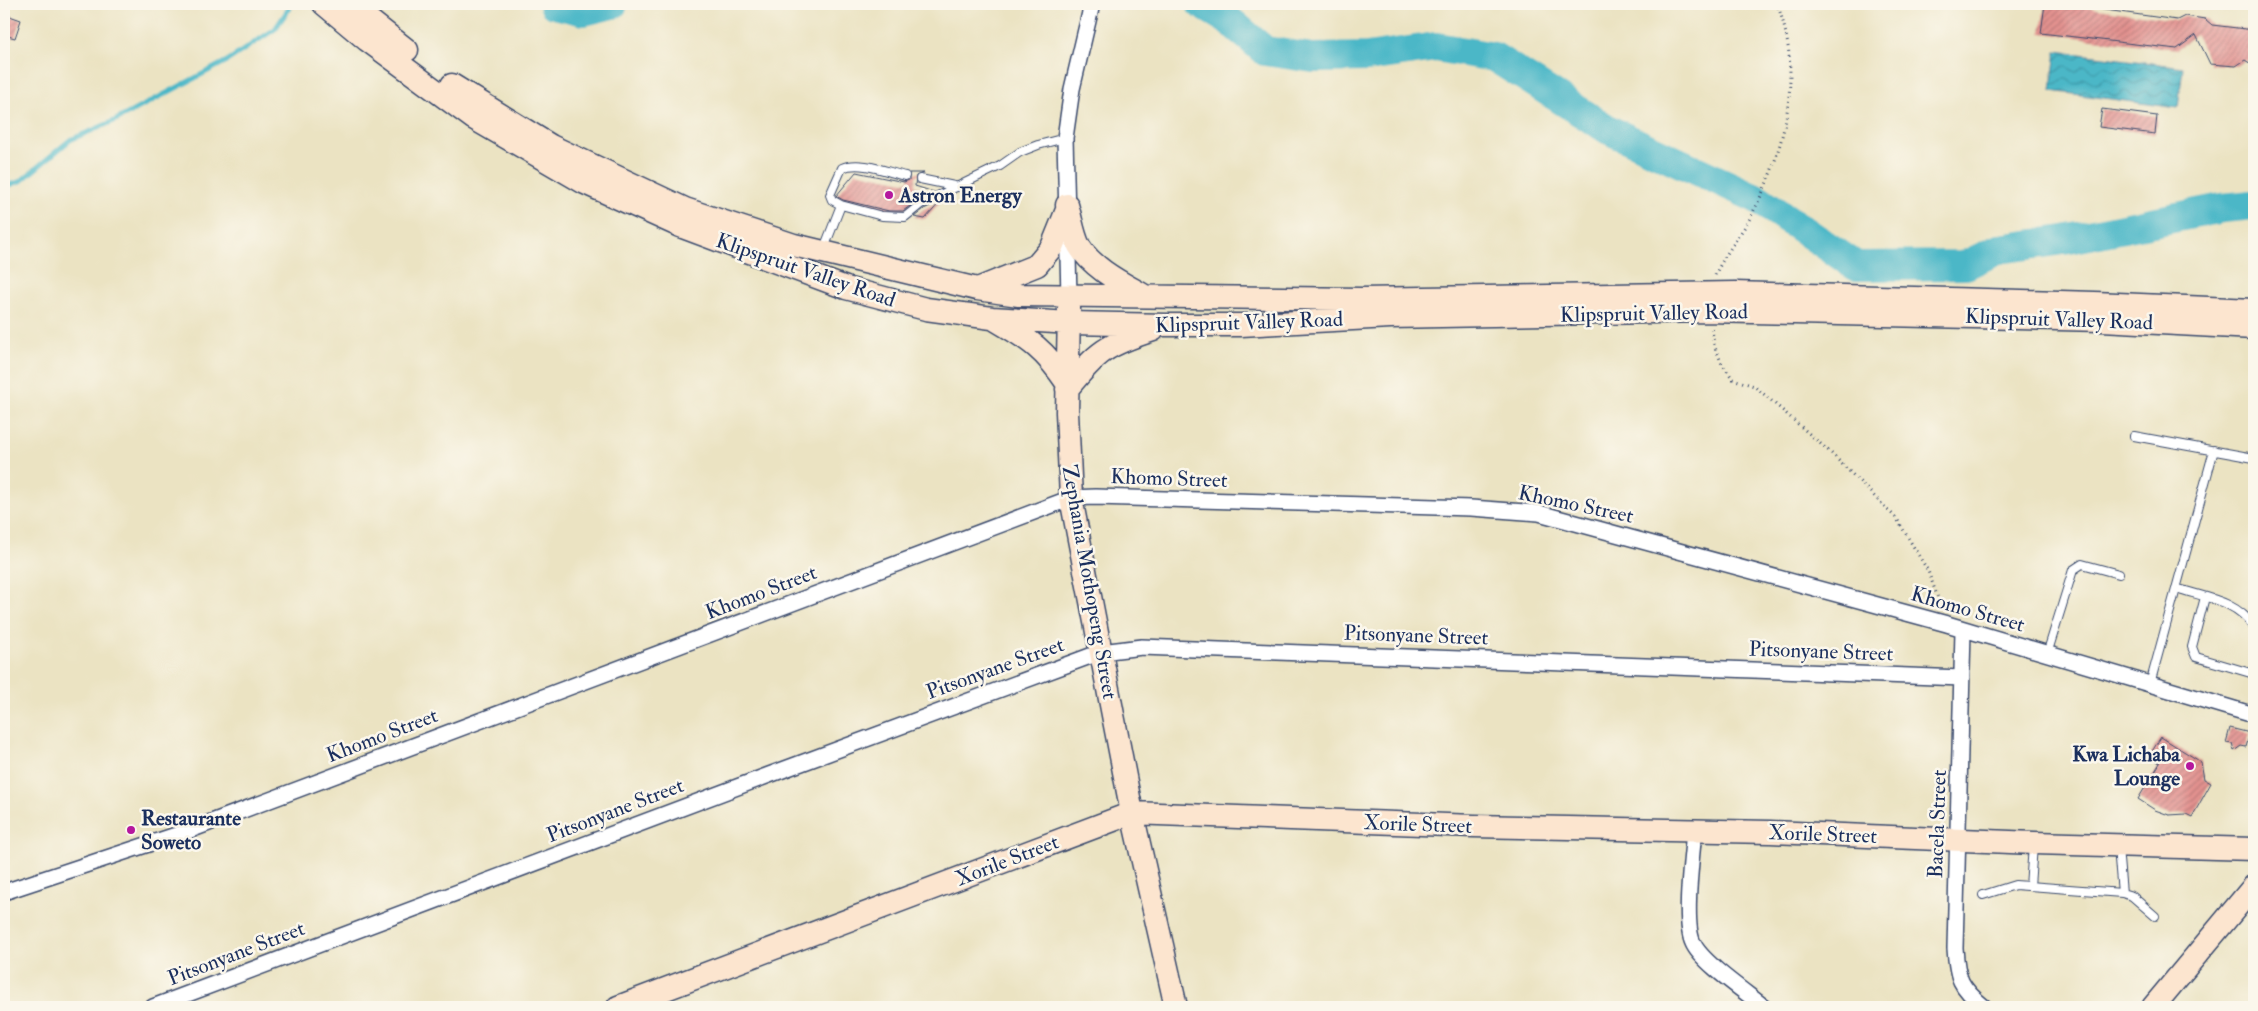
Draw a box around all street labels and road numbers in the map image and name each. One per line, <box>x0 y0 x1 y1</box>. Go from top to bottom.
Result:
street label: Klipspruit Valley Road <box>713 227 900 314</box>
street label: Klipspruit Valley Road <box>1560 298 1749 329</box>
street label: Klipspruit Valley Road <box>1965 303 2154 336</box>
street label: Klipspruit Valley Road <box>1155 306 1344 339</box>
street label: Zephania Mothopeng Street <box>1056 463 1123 702</box>
street label: Khomo Street <box>1110 463 1228 494</box>
street label: Khomo Street <box>1516 479 1636 530</box>
street label: Khomo Street <box>702 559 821 626</box>
street label: Khomo Street <box>1908 580 2028 639</box>
street label: Pitsonyane Street <box>1343 619 1489 652</box>
street label: Pitsonyane Street <box>923 631 1068 706</box>
street label: Pitsonyane Street <box>1748 635 1894 668</box>
street label: Khomo Street <box>323 702 442 769</box>
street label: Bacela Street <box>1922 769 1953 879</box>
street label: Pitsonyane Street <box>543 772 688 849</box>
street label: Xorile Street <box>1363 809 1473 840</box>
street label: Xorile Street <box>1768 819 1878 850</box>
street label: Xorile Street <box>952 828 1063 892</box>
street label: Pitsonyane Street <box>164 915 309 992</box>

